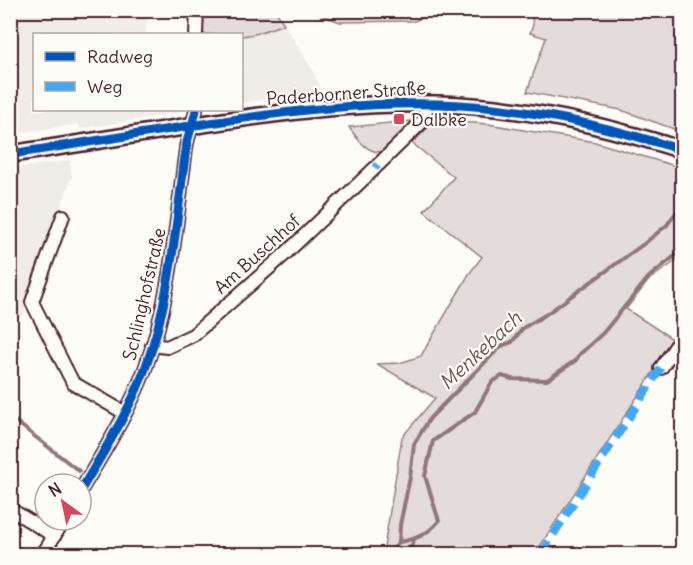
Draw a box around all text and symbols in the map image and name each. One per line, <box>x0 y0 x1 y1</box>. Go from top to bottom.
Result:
legend <box>33 33 243 111</box>
text: Radweg <box>87 45 153 68</box>
text: Weg <box>87 75 122 98</box>
street label: Paderborner Straße <box>265 76 427 110</box>
place label: Dalbke <box>411 108 467 131</box>
marker: Dalbke <box>392 112 406 126</box>
street label: Am Buschhof <box>209 209 306 299</box>
street label: Schlinghofstraße <box>118 225 170 363</box>
water label: Menkebach <box>434 305 527 394</box>
north arrow <box>33 472 93 532</box>
text: N <box>45 478 65 501</box>

